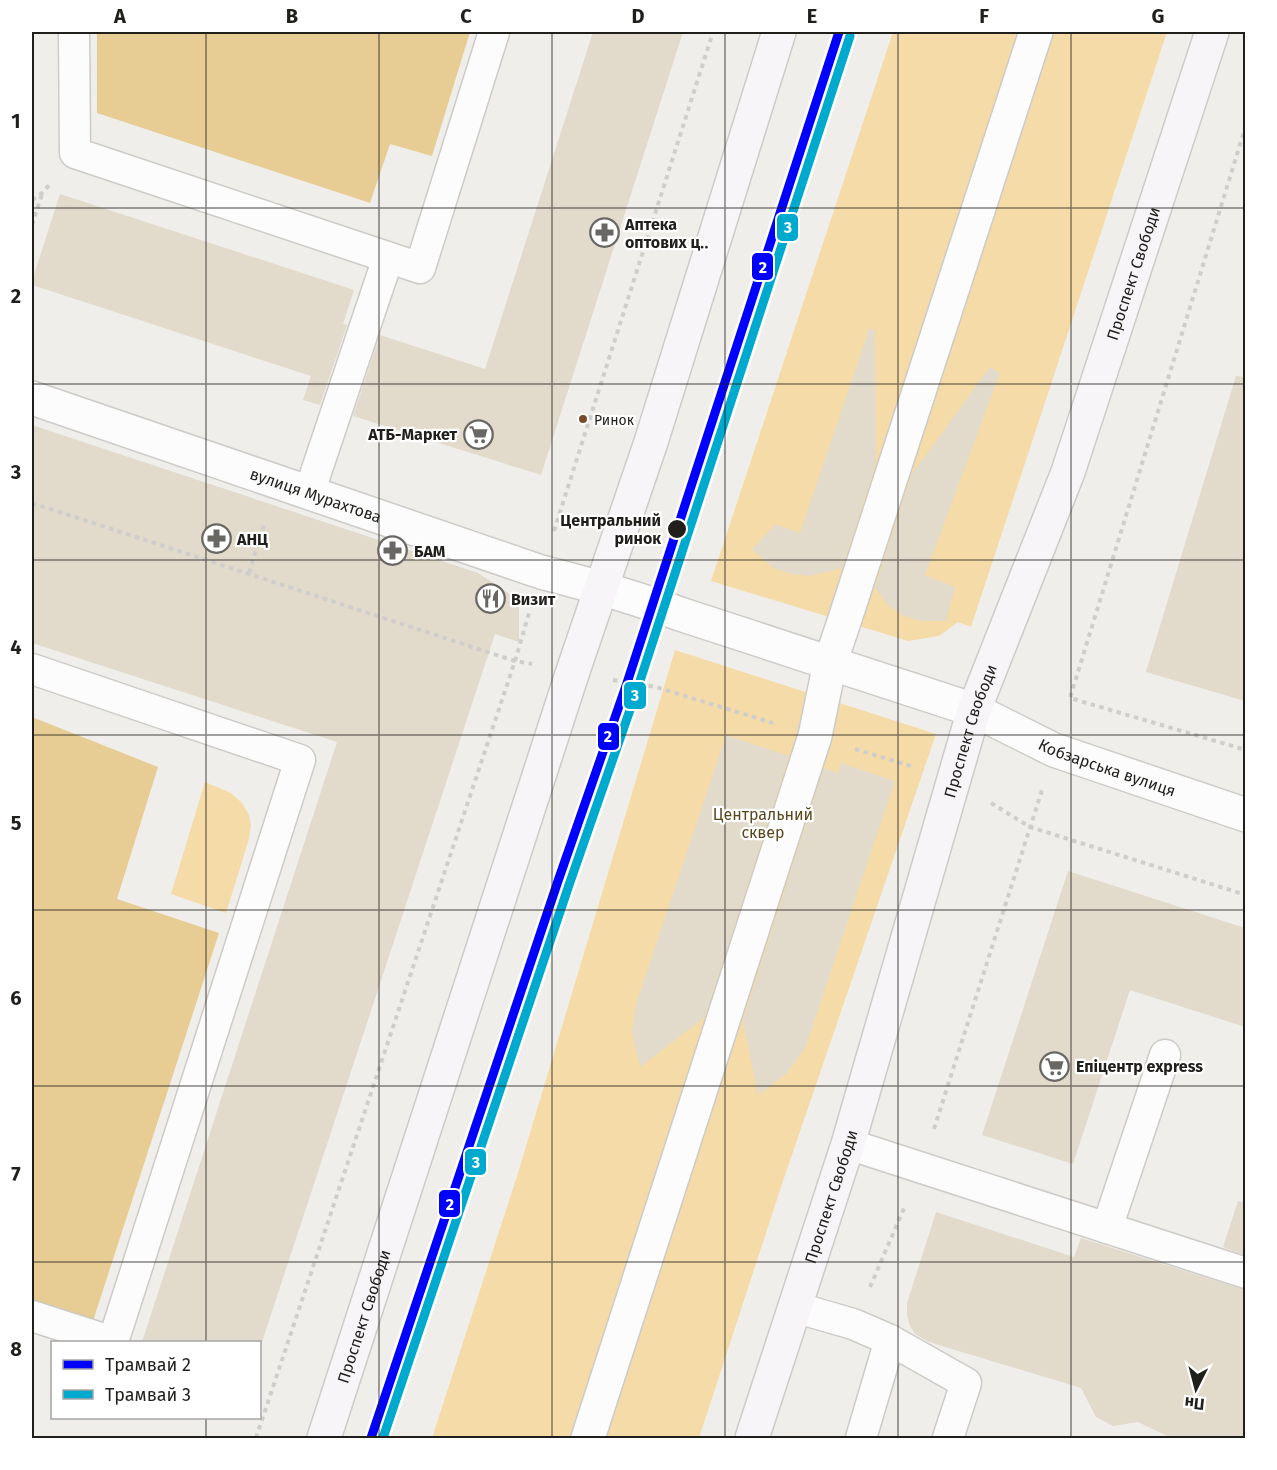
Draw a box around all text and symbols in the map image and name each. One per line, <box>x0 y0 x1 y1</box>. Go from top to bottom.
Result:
text: A <box>113 4 127 28</box>
text: B <box>286 4 298 28</box>
text: C <box>460 4 472 28</box>
text: D <box>631 4 645 28</box>
text: E <box>807 4 817 28</box>
text: F <box>979 4 989 28</box>
text: G <box>1152 4 1164 28</box>
text: 1 <box>11 109 21 133</box>
street label: Проспект Свободи <box>1103 204 1164 343</box>
line badge: 3 <box>776 213 799 242</box>
place label: Аптека оптових ц‥ <box>624 215 709 252</box>
pharmacy icon: Аптека оптових ц‥ <box>588 217 620 249</box>
text: 3 <box>783 218 792 237</box>
line badge: 2 <box>751 252 774 281</box>
text: 2 <box>759 258 767 277</box>
text: 2 <box>11 284 21 308</box>
place label: Ринок <box>594 412 635 429</box>
marker: Ринок <box>577 413 589 425</box>
supermarket icon: АТБ-Маркет <box>462 418 494 450</box>
place label: АТБ-Маркет <box>367 425 457 444</box>
text: 3 <box>10 460 21 484</box>
street label: вулиця Мурахтова <box>247 464 384 527</box>
place label: Центральний ринок <box>560 511 661 548</box>
marker: Центральний ринок <box>666 518 688 540</box>
pharmacy icon: АНЦ <box>200 523 232 555</box>
place label: АНЦ <box>236 530 268 549</box>
pharmacy icon: БАМ <box>377 535 409 567</box>
place label: БАМ <box>414 542 446 561</box>
restaurant icon: Визит <box>474 583 506 615</box>
place label: Визит <box>511 590 556 609</box>
text: 4 <box>10 635 22 659</box>
street label: Проспект Свободи <box>940 662 1001 800</box>
line badge: 3 <box>623 681 647 710</box>
text: 3 <box>630 686 639 705</box>
line badge: 2 <box>597 722 620 751</box>
text: 2 <box>604 727 612 746</box>
street label: Кобзарська вулиця <box>1035 735 1178 801</box>
park label: Центральний сквер <box>713 805 813 842</box>
text: 5 <box>11 811 22 835</box>
text: 6 <box>10 986 22 1010</box>
supermarket icon: Епіцентр express <box>1039 1050 1071 1082</box>
place label: Епіцентр express <box>1076 1057 1203 1076</box>
street label: Проспект Свободи <box>801 1128 862 1266</box>
line badge: 3 <box>464 1148 487 1176</box>
text: 3 <box>471 1153 480 1172</box>
text: 7 <box>11 1162 21 1186</box>
line badge: 2 <box>438 1189 461 1218</box>
text: 2 <box>446 1195 454 1214</box>
street label: Проспект Свободи <box>333 1247 395 1386</box>
text: 8 <box>10 1337 22 1361</box>
legend <box>51 1341 261 1419</box>
text: Трамвай 2 <box>105 1354 191 1376</box>
north arrow <box>1166 1359 1226 1419</box>
text: Трамвай 3 <box>105 1384 191 1406</box>
text: Пн <box>1184 1393 1205 1414</box>

